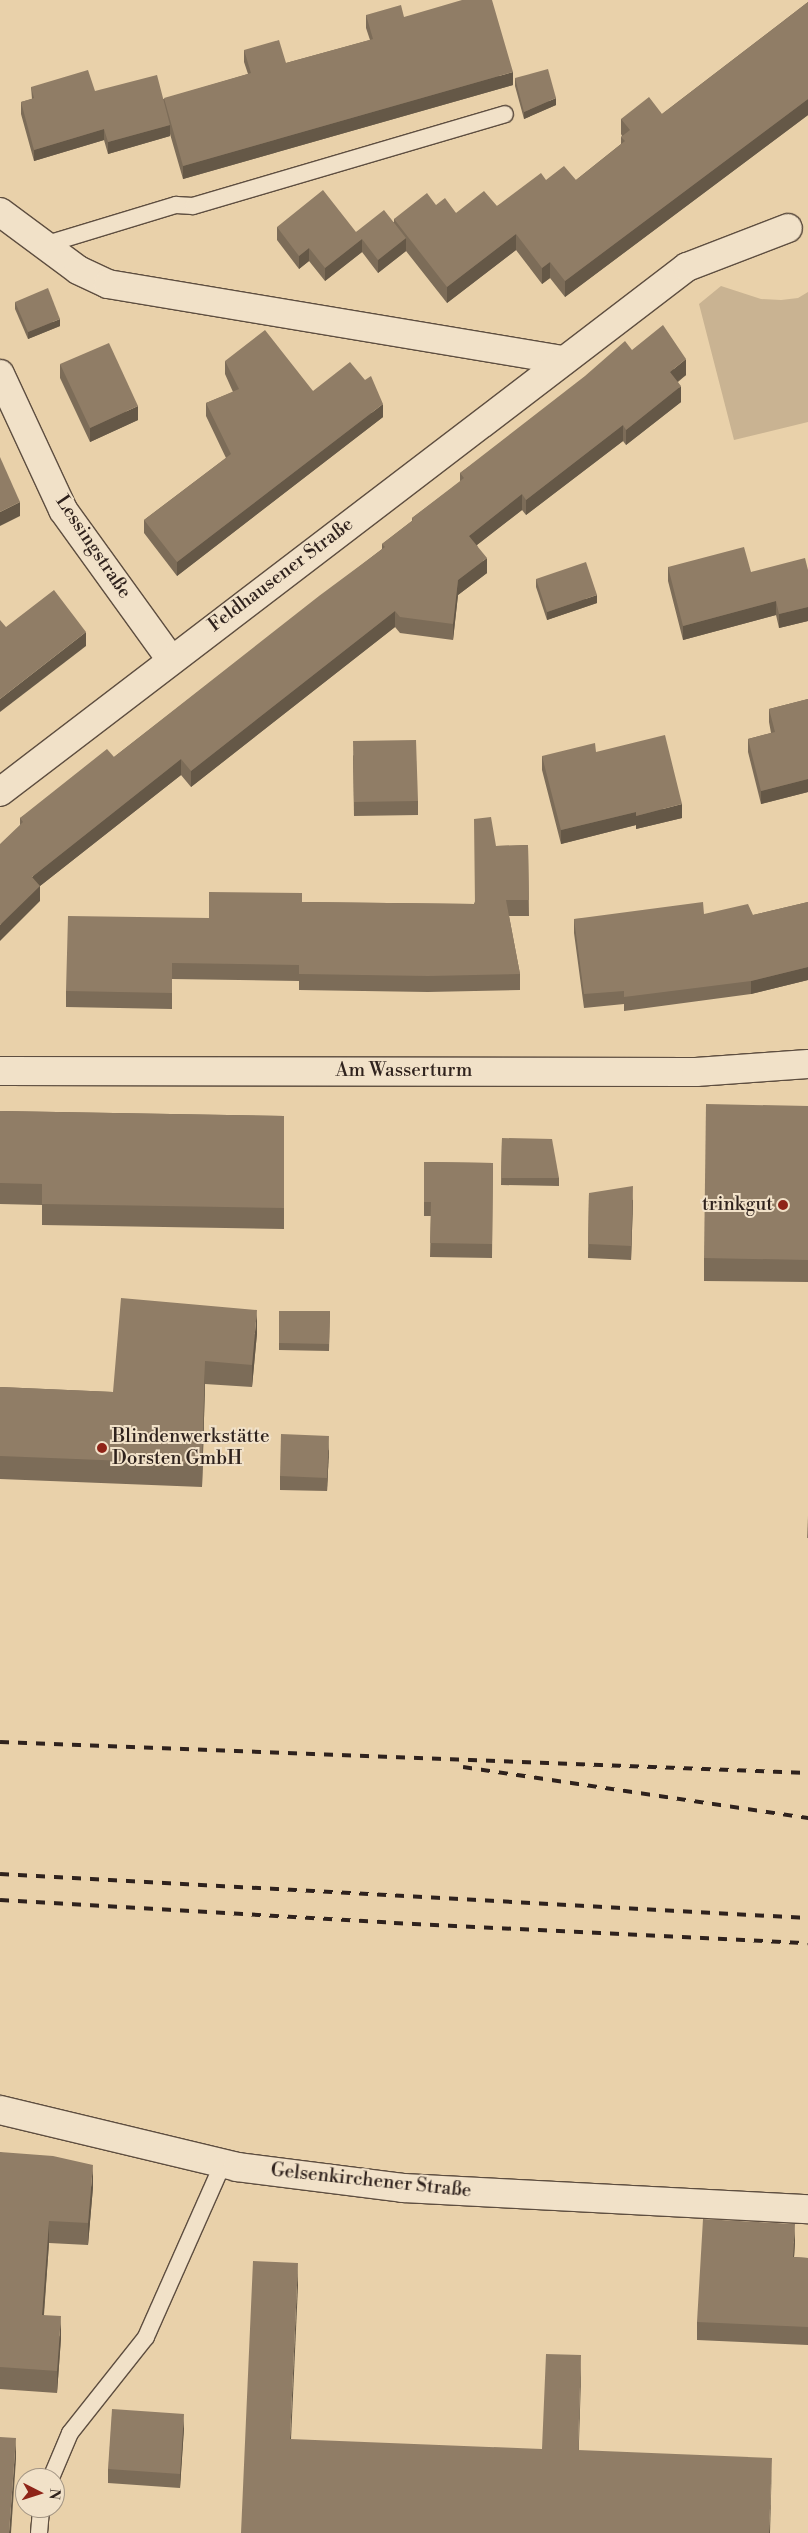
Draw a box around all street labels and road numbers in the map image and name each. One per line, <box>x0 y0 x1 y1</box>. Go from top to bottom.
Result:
street label: Lessingstraße <box>50 491 136 603</box>
street label: Feldhausener Straße <box>204 513 358 637</box>
street label: Am Wasserturm <box>336 1060 472 1082</box>
street label: Gelsenkirchener Straße <box>270 2159 472 2203</box>

